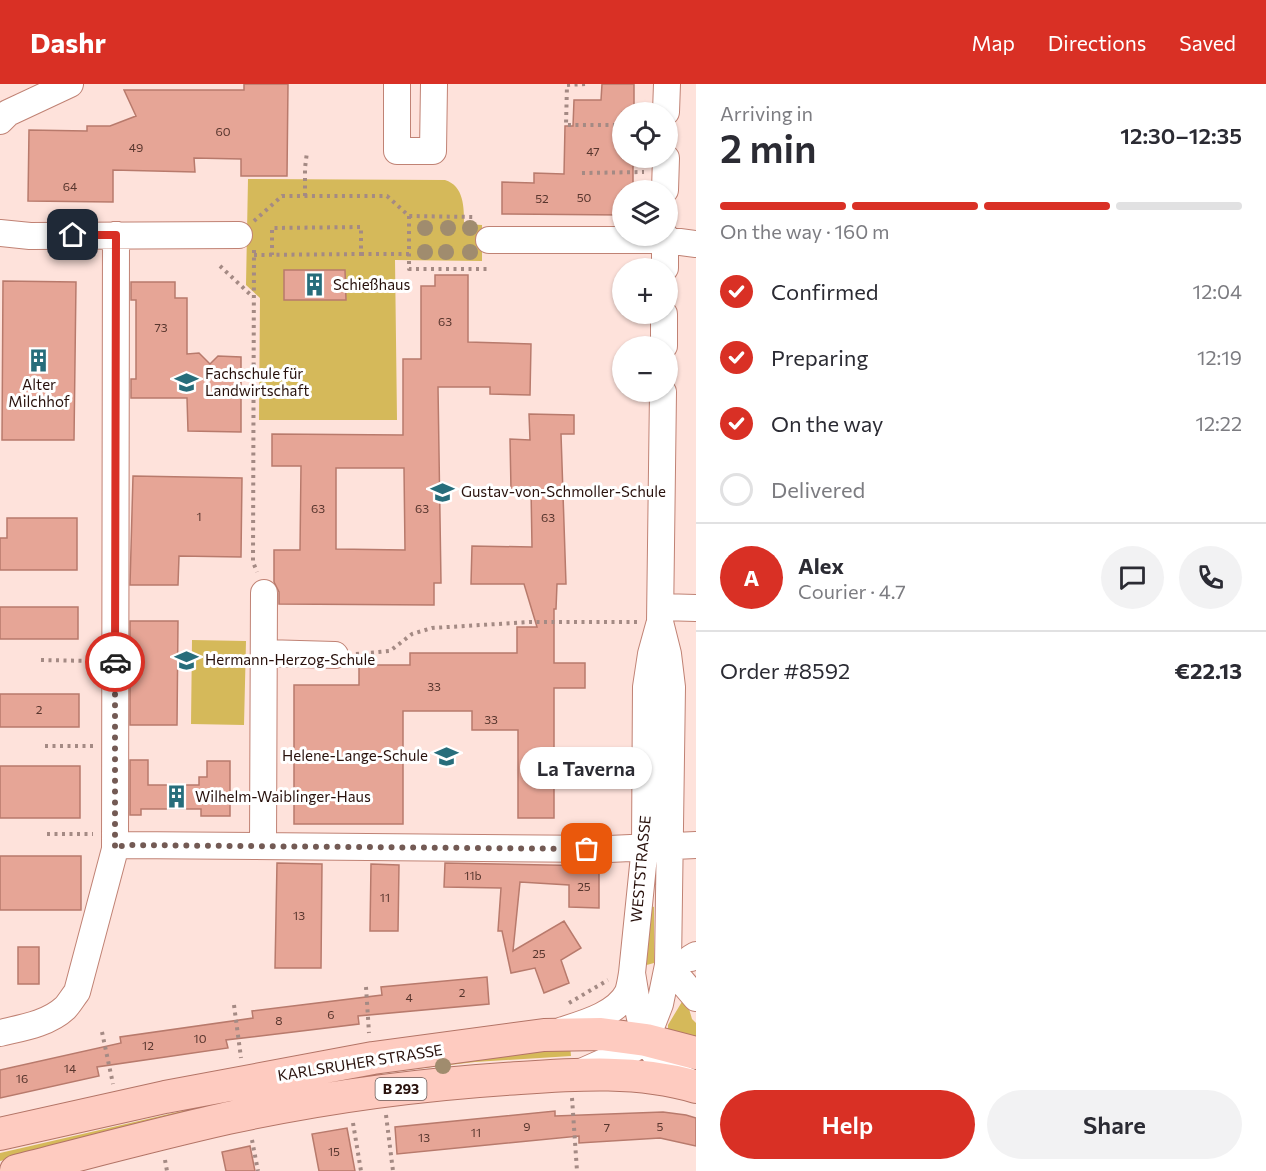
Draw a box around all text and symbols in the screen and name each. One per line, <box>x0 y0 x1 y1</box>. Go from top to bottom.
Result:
text: Dashr <box>30 25 106 59</box>
text: Map <box>972 30 1015 55</box>
text: Directions <box>1048 30 1146 55</box>
text: Saved <box>1179 30 1236 55</box>
text: Arriving in <box>720 101 813 125</box>
map controls <box>612 102 678 402</box>
button: locate <box>612 102 678 168</box>
text: 12:30–12:35 <box>1120 122 1242 149</box>
text: 2 min <box>720 123 817 171</box>
house number: 60 <box>215 124 231 138</box>
house number: 49 <box>129 140 143 154</box>
house number: 47 <box>586 144 600 158</box>
house number: 64 <box>63 179 77 193</box>
button: layers <box>612 180 678 246</box>
house number: 50 <box>577 190 592 204</box>
house number: 52 <box>535 191 549 205</box>
pin <box>47 209 98 260</box>
icon: home <box>56 218 89 251</box>
text: On the way · 160 m <box>720 219 889 243</box>
button: + <box>612 258 678 324</box>
building icon: Schießhaus <box>302 272 328 298</box>
place label: Schießhaus <box>333 275 410 293</box>
icon: check <box>720 275 753 308</box>
text: Confirmed <box>771 278 878 305</box>
text: 12:04 <box>1193 279 1242 303</box>
house number: 63 <box>438 314 452 328</box>
house number: 73 <box>154 320 168 334</box>
button: − <box>612 336 678 402</box>
icon: check <box>720 341 753 374</box>
text: Preparing <box>771 344 868 371</box>
text: 12:19 <box>1197 345 1242 369</box>
building icon: Alter Milchhof <box>26 348 52 374</box>
place label: Fachschule für Landwirtschaft <box>205 364 309 399</box>
school or university icon: Fachschule für Landwirtschaft <box>174 370 200 396</box>
place label: Alter Milchhof <box>8 375 70 410</box>
icon: check <box>720 407 753 440</box>
text: On the way <box>771 410 883 437</box>
text: 12:22 <box>1195 411 1242 435</box>
text: Delivered <box>771 476 865 503</box>
school or university icon: Gustav-von-Schmoller-Schule <box>430 479 456 505</box>
place label: Gustav-von-Schmoller-Schule <box>461 482 666 500</box>
house number: 63 <box>311 501 325 515</box>
house number: 63 <box>415 501 429 515</box>
house number: 1 <box>196 509 202 523</box>
house number: 63 <box>541 510 555 524</box>
button: chat <box>1101 546 1164 609</box>
button: phone <box>1179 546 1242 609</box>
text: Alex <box>798 552 844 579</box>
text: A <box>744 564 759 591</box>
text: Courier · 4.7 <box>798 579 906 603</box>
courier <box>85 632 145 692</box>
icon: car <box>99 646 132 679</box>
school or university icon: Hermann-Herzog-Schule <box>174 647 200 673</box>
place label: Hermann-Herzog-Schule <box>205 650 375 668</box>
text: Order #8592 <box>720 657 850 684</box>
text: €22.13 <box>1175 657 1242 684</box>
house number: 33 <box>427 679 441 693</box>
house number: 2 <box>36 702 43 716</box>
house number: 33 <box>484 712 498 726</box>
school or university icon: Helene-Lange-Schule <box>433 743 459 769</box>
place label: Helene-Lange-Schule <box>282 746 428 764</box>
callout: La Taverna <box>521 747 653 789</box>
text: La Taverna <box>537 756 635 780</box>
building icon: Wilhelm-Waiblinger-Haus <box>164 784 190 810</box>
place label: Wilhelm-Waiblinger-Haus <box>195 787 371 805</box>
street label: WESTSTRASSE <box>626 814 654 923</box>
pin <box>561 823 612 874</box>
icon: bag <box>570 832 603 865</box>
house number: 11b <box>464 868 482 882</box>
house number: 25 <box>577 879 591 893</box>
house number: 11 <box>380 890 390 904</box>
house number: 13 <box>293 908 305 922</box>
house number: 25 <box>532 946 546 960</box>
house number: 2 <box>459 985 466 999</box>
house number: 4 <box>405 990 413 1004</box>
house number: 6 <box>327 1007 335 1021</box>
house number: 8 <box>275 1013 283 1027</box>
house number: 10 <box>194 1031 207 1045</box>
house number: 12 <box>142 1038 154 1052</box>
street label: KARLSRUHER STRASSE <box>276 1040 444 1084</box>
house number: 14 <box>64 1061 76 1075</box>
house number: 16 <box>16 1071 28 1085</box>
road number: B 293 <box>376 1078 426 1100</box>
button: Help <box>720 1090 975 1159</box>
button: Share <box>987 1090 1242 1159</box>
house number: 9 <box>523 1119 531 1133</box>
house number: 5 <box>657 1119 664 1133</box>
house number: 7 <box>604 1120 610 1134</box>
house number: 11 <box>471 1125 481 1139</box>
house number: 13 <box>418 1130 430 1144</box>
house number: 15 <box>328 1144 340 1158</box>

